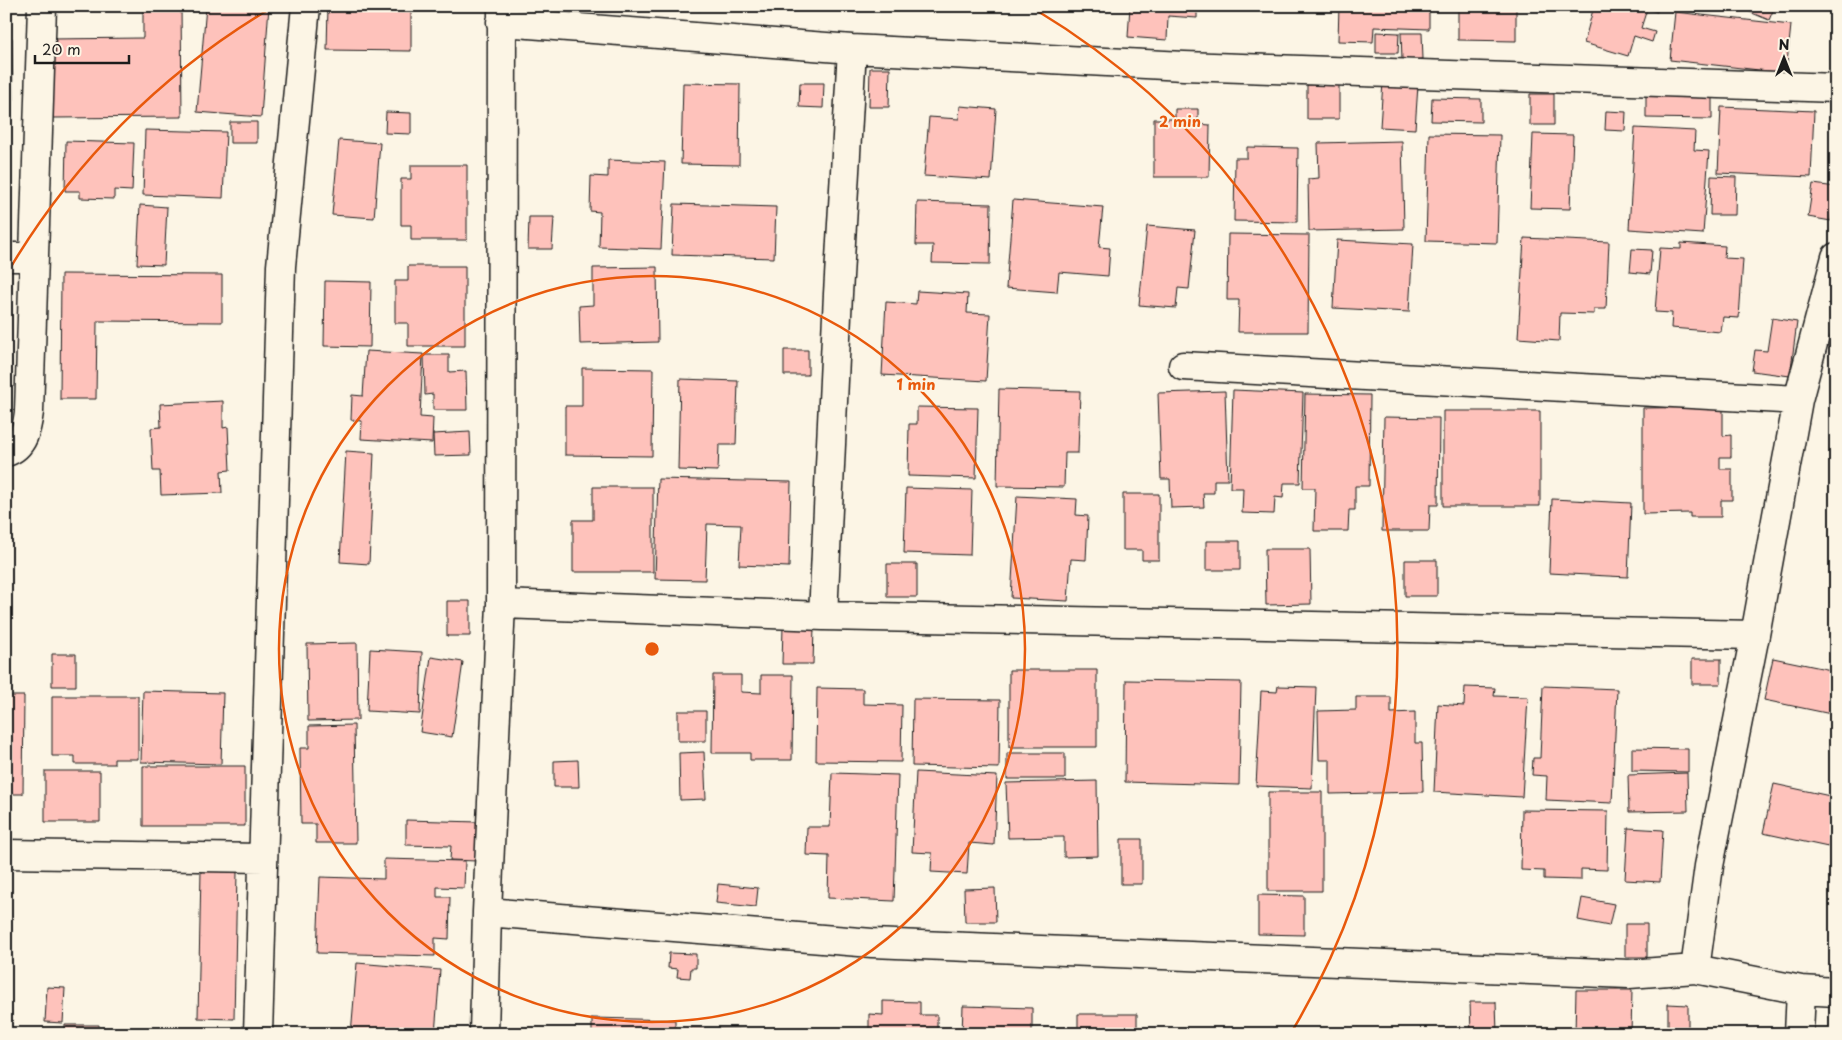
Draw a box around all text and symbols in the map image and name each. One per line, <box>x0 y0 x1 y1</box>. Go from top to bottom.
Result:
scale bar <box>35 32 129 64</box>
north arrow <box>1760 32 1810 82</box>
text: N <box>1778 34 1790 55</box>
text: 20 m <box>42 37 81 60</box>
text: 2 min <box>1159 109 1201 132</box>
text: 1 min <box>897 372 935 395</box>
centre of rings <box>643 640 661 658</box>

